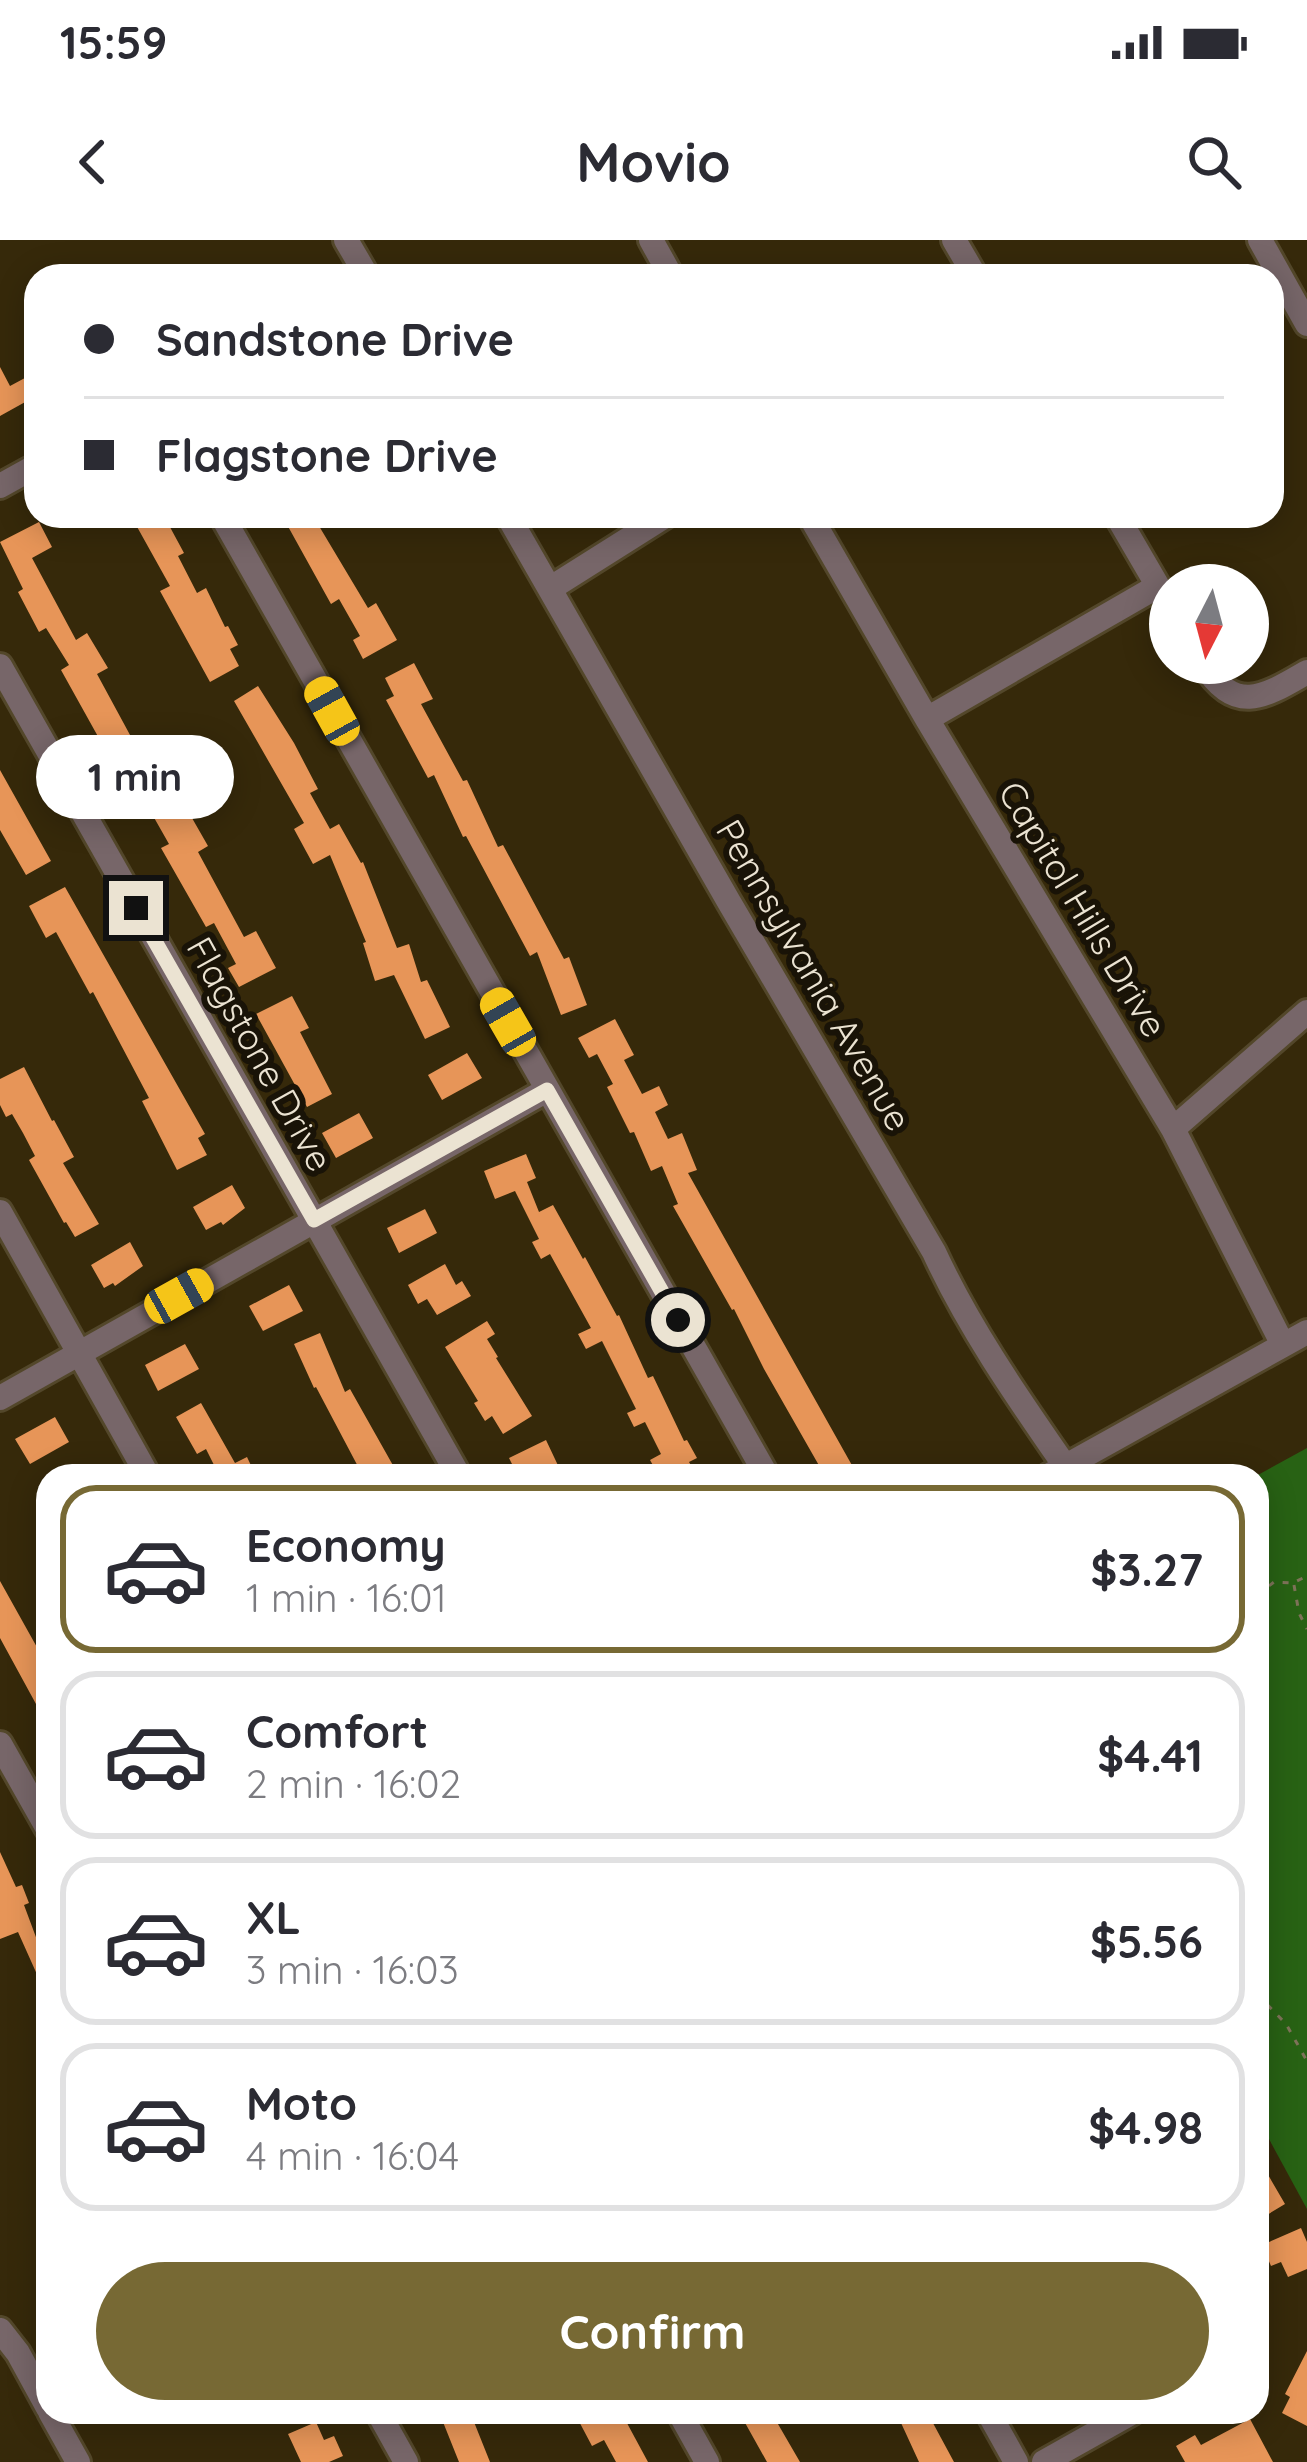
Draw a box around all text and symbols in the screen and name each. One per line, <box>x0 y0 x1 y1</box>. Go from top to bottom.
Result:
text: 15:59 <box>60 14 167 70</box>
text: Movio <box>576 128 731 196</box>
icon: back <box>60 129 126 195</box>
icon: search <box>1181 129 1247 195</box>
text: Sandstone Drive <box>156 311 514 367</box>
text: Flagstone Drive <box>156 427 498 483</box>
north arrow <box>1149 564 1269 684</box>
map controls <box>1149 564 1269 684</box>
car <box>299 671 365 751</box>
callout: 1 min <box>37 734 235 818</box>
text: 1 min <box>88 752 182 801</box>
street label: Capitol Hills Drive <box>989 773 1177 1045</box>
street label: Pennsylvania Avenue <box>707 811 922 1138</box>
route end <box>109 881 163 935</box>
street label: Flagstone Drive <box>178 929 343 1179</box>
car <box>474 982 542 1062</box>
car <box>139 1263 219 1329</box>
route start <box>651 1293 705 1347</box>
icon: car <box>102 1515 210 1623</box>
text: Economy <box>246 1517 446 1573</box>
text: $3.27 <box>1090 1541 1203 1597</box>
text: 1 min · 16:01 <box>246 1573 447 1622</box>
icon: car <box>102 1701 210 1809</box>
text: Comfort <box>246 1703 428 1759</box>
text: $4.41 <box>1097 1727 1203 1783</box>
text: 2 min · 16:02 <box>246 1759 461 1808</box>
icon: car <box>102 1887 210 1995</box>
text: XL <box>246 1889 301 1945</box>
text: $5.56 <box>1090 1913 1203 1969</box>
text: 3 min · 16:03 <box>246 1945 459 1994</box>
icon: car <box>102 2073 210 2181</box>
text: Moto <box>246 2075 357 2131</box>
text: $4.98 <box>1088 2099 1203 2155</box>
text: 4 min · 16:04 <box>246 2131 459 2180</box>
button: Confirm <box>96 2262 1209 2400</box>

